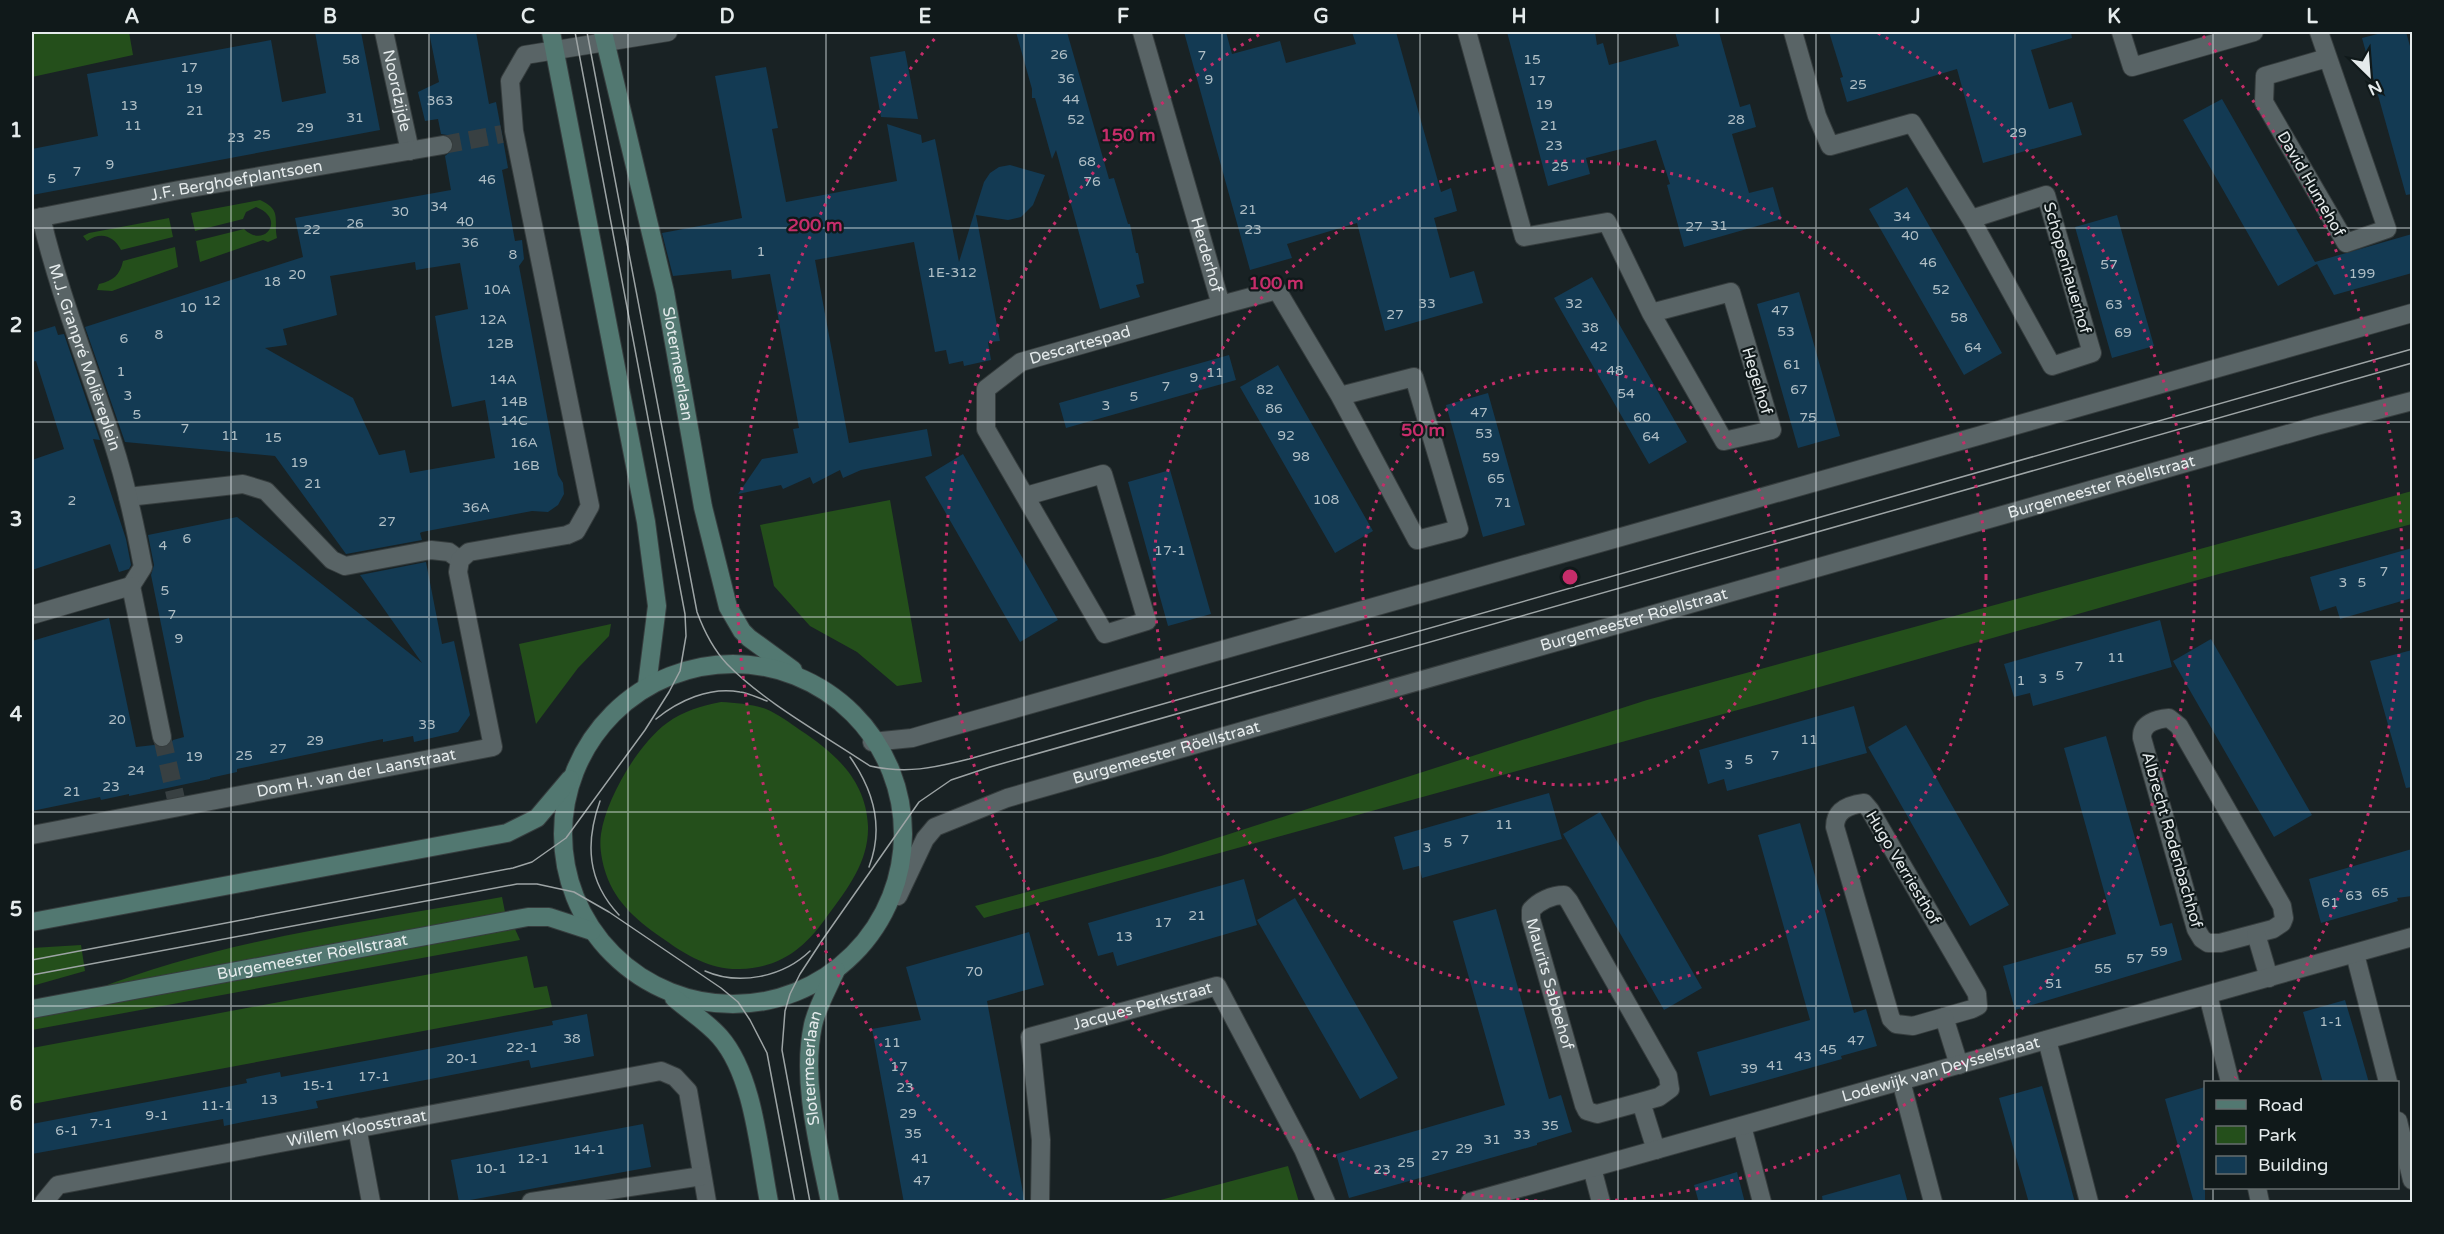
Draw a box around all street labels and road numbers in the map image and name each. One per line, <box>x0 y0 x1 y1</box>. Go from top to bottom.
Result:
street label: Noordzijde <box>378 48 415 133</box>
street label: David Humehof <box>2273 128 2350 241</box>
street label: J.F. Berghoefplantsoen <box>149 156 324 205</box>
street label: Schopenhauerhof <box>2039 200 2096 337</box>
street label: Herderhof <box>1186 215 1227 296</box>
street label: M.J. Granpré Molièreplein <box>44 261 125 453</box>
street label: Slotermeerlaan <box>658 305 698 422</box>
street label: Descartespad <box>1027 321 1133 369</box>
street label: Hegelhof <box>1737 345 1777 418</box>
street label: Burgemeester Röellstraat <box>2005 451 2197 523</box>
street label: Burgemeester Röellstraat <box>1538 584 1730 656</box>
street label: Burgemeester Röellstraat <box>1071 717 1262 789</box>
street label: Dom H. van der Laanstraat <box>255 744 457 802</box>
street label: Albrecht Rodenbachhof <box>2137 750 2207 931</box>
street label: Hugo Verriesthof <box>1861 807 1945 929</box>
street label: Maurits Sabbehof <box>1521 916 1578 1053</box>
street label: Burgemeester Röellstraat <box>215 930 409 985</box>
street label: Jacques Perkstraat <box>1070 978 1214 1035</box>
street label: Slotermeerlaan <box>799 1008 827 1127</box>
street label: Lodewijk van Deysselstraat <box>1840 1032 2042 1107</box>
street label: Willem Kloosstraat <box>285 1106 428 1152</box>

